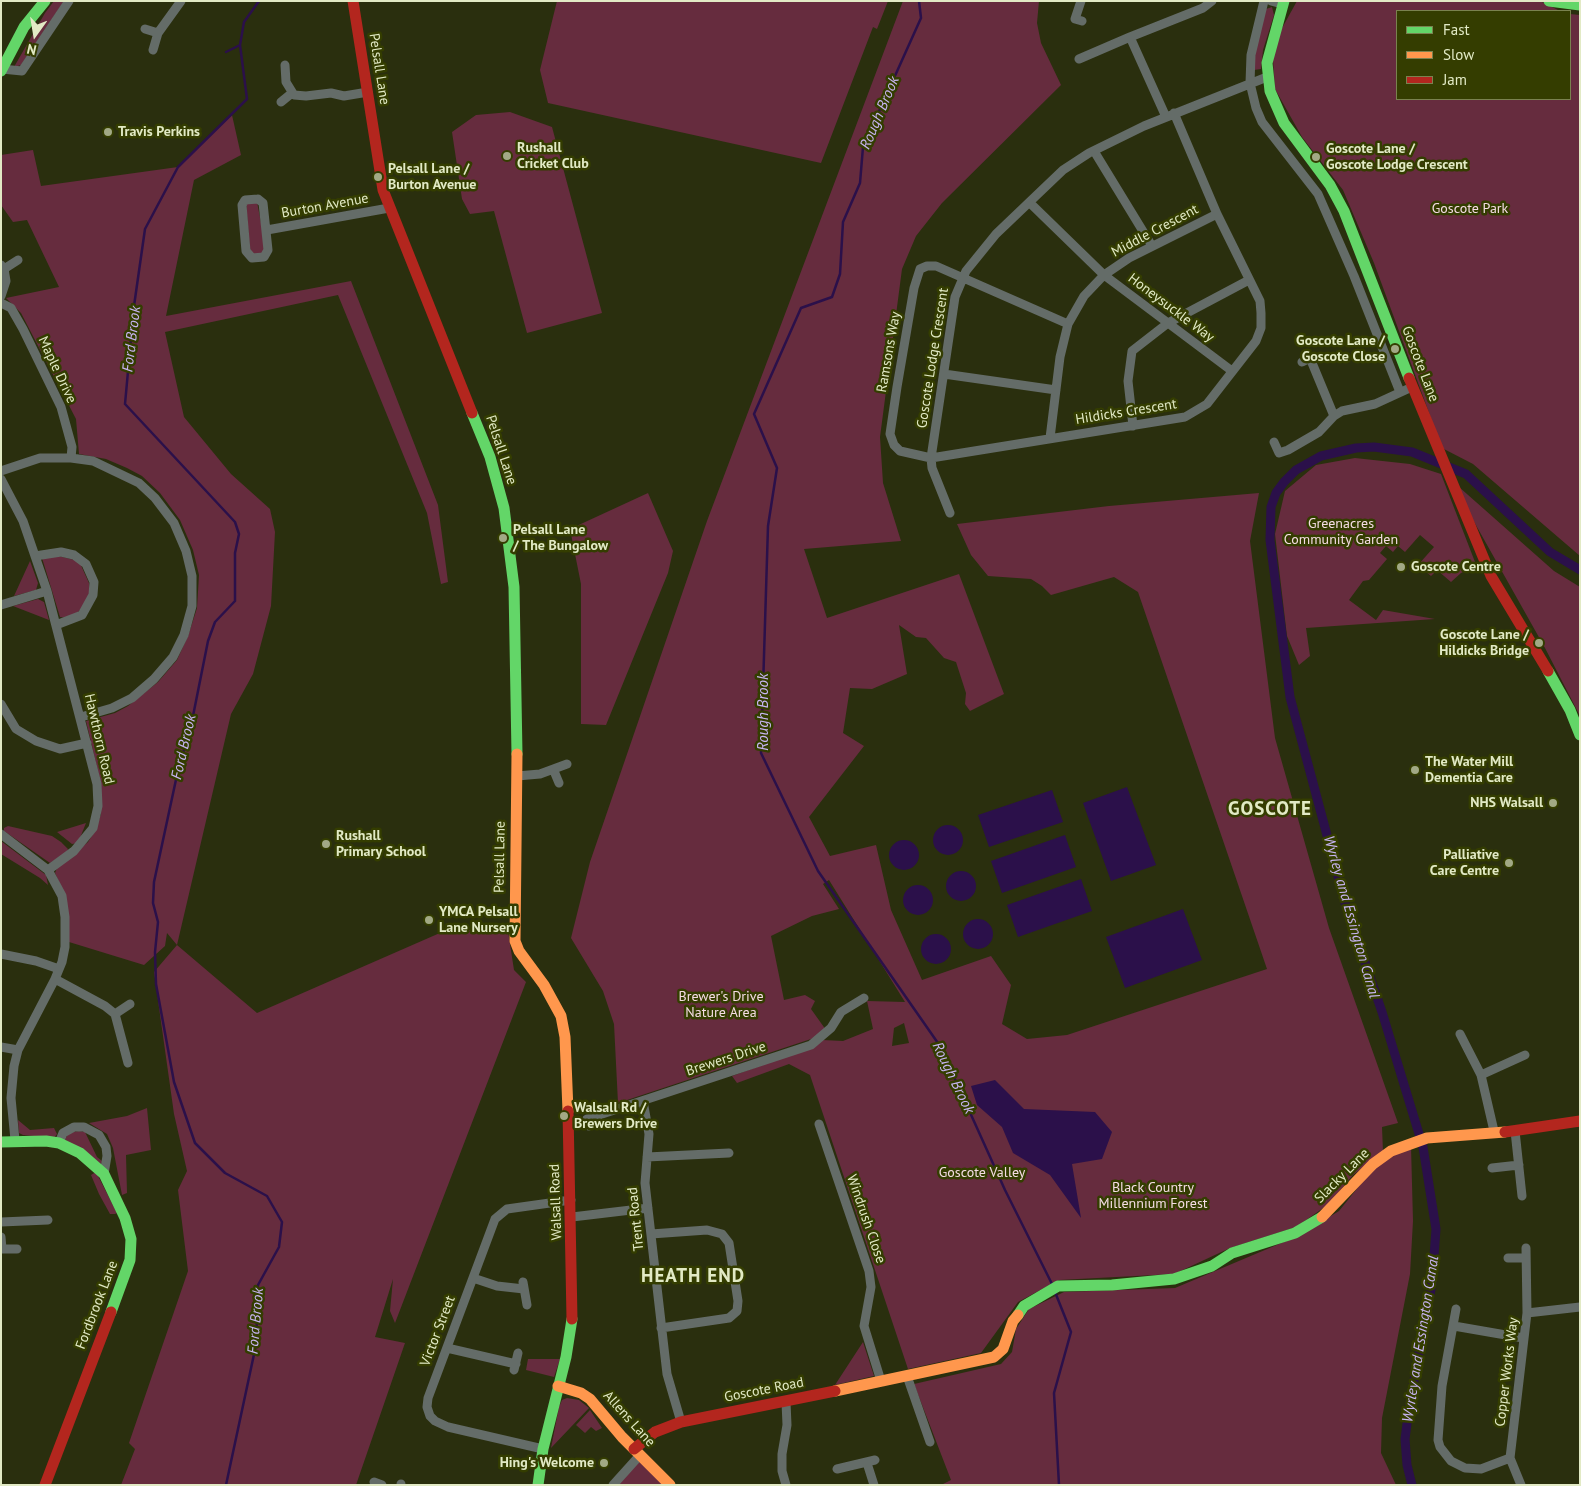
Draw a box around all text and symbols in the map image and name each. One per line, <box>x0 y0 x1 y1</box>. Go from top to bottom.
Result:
north arrow <box>10 10 60 60</box>
legend <box>1396 10 1571 100</box>
text: Fast <box>1443 20 1470 39</box>
street label: Pelsall Lane <box>365 32 393 106</box>
text: N <box>25 40 38 59</box>
text: Slow <box>1443 45 1474 64</box>
text: Jam <box>1443 70 1467 89</box>
water label: Rough Brook <box>857 74 903 152</box>
place label: Travis Perkins <box>118 124 200 140</box>
marker: Travis Perkins <box>102 126 114 138</box>
place label: Rushall Cricket Club <box>517 140 589 172</box>
place label: Goscote Lane / Goscote Lodge Crescent <box>1326 141 1468 174</box>
marker: Rushall Cricket Club <box>501 150 513 162</box>
marker: Goscote Lane / Goscote Lodge Crescent <box>1310 151 1322 163</box>
place label: Pelsall Lane / Burton Avenue <box>388 161 476 193</box>
marker: Pelsall Lane / Burton Avenue <box>372 171 384 183</box>
street label: Burton Avenue <box>280 190 370 222</box>
street label: Middle Crescent <box>1109 201 1201 261</box>
park label: Goscote Park <box>1432 201 1508 217</box>
street label: Honeysuckle Way <box>1125 270 1217 346</box>
street label: Goscote Lodge Crescent <box>914 287 952 429</box>
water label: Ford Brook <box>119 305 145 373</box>
street label: Ramsons Way <box>874 310 904 394</box>
street label: Goscote Lane <box>1398 324 1442 404</box>
place label: Goscote Lane / Goscote Close <box>1296 333 1385 366</box>
street label: Maple Drive <box>34 334 80 406</box>
marker: Goscote Lane / Goscote Close <box>1389 343 1401 355</box>
street label: Hildicks Crescent <box>1074 396 1178 428</box>
street label: Pelsall Lane <box>482 413 520 487</box>
park label: Greenacres Community Garden <box>1284 516 1398 548</box>
place label: Pelsall Lane / The Bungalow <box>513 522 608 554</box>
marker: Pelsall Lane / The Bungalow <box>497 532 509 544</box>
place label: Goscote Centre <box>1411 559 1501 575</box>
marker: Goscote Centre <box>1395 561 1407 573</box>
place label: Goscote Lane / Hildicks Bridge <box>1439 627 1529 660</box>
marker: Goscote Lane / Hildicks Bridge <box>1533 637 1545 649</box>
water label: Rough Brook <box>755 673 773 751</box>
street label: Hawthorn Road <box>80 692 118 786</box>
water label: Ford Brook <box>168 713 200 781</box>
place label: The Water Mill Dementia Care <box>1425 754 1513 786</box>
marker: The Water Mill Dementia Care <box>1409 764 1421 776</box>
place label: NHS Walsall <box>1470 795 1543 811</box>
marker: NHS Walsall <box>1547 797 1559 809</box>
district label: GOSCOTE <box>1227 799 1313 821</box>
street label: Pelsall Lane <box>491 821 509 893</box>
place label: Rushall Primary School <box>336 828 426 860</box>
water label: Wyrley and Essington Canal <box>1319 833 1383 1001</box>
marker: Rushall Primary School <box>320 838 332 850</box>
place label: Palliative Care Centre <box>1430 847 1499 880</box>
marker: Palliative Care Centre <box>1503 857 1515 869</box>
place label: YMCA Pelsall Lane Nursery <box>439 904 518 936</box>
marker: YMCA Pelsall Lane Nursery <box>423 914 435 926</box>
park label: Brewer's Drive Nature Area <box>678 989 764 1022</box>
street label: Brewers Drive <box>684 1038 768 1080</box>
water label: Rough Brook <box>928 1039 978 1117</box>
place label: Walsall Rd / Brewers Drive <box>574 1100 657 1132</box>
marker: Walsall Rd / Brewers Drive <box>558 1110 570 1122</box>
street label: Slacky Lane <box>1311 1145 1373 1207</box>
street label: Walsall Road <box>546 1164 566 1240</box>
park label: Goscote Valley <box>939 1165 1025 1181</box>
street label: Windrush Close <box>843 1172 889 1266</box>
park label: Black Country Millennium Forest <box>1098 1180 1208 1212</box>
street label: Trent Road <box>624 1186 648 1252</box>
water label: Wyrley and Essington Canal <box>1399 1254 1443 1424</box>
street label: Fordbrook Lane <box>72 1258 122 1352</box>
district label: HEATH END <box>640 1266 746 1288</box>
water label: Ford Brook <box>244 1287 268 1355</box>
street label: Victor Street <box>417 1293 459 1369</box>
street label: Copper Works Way <box>1492 1316 1522 1428</box>
street label: Goscote Road <box>723 1374 805 1406</box>
street label: Allens Lane <box>600 1388 658 1450</box>
place label: Hing's Welcome <box>500 1455 594 1471</box>
marker: Hing's Welcome <box>598 1457 610 1469</box>

